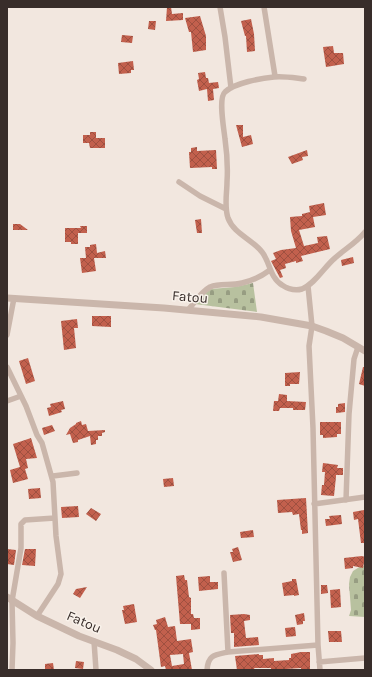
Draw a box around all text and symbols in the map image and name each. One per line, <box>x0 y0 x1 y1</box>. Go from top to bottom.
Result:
street label: Fatou <box>171 287 209 307</box>
street label: Fatou <box>64 607 104 637</box>

